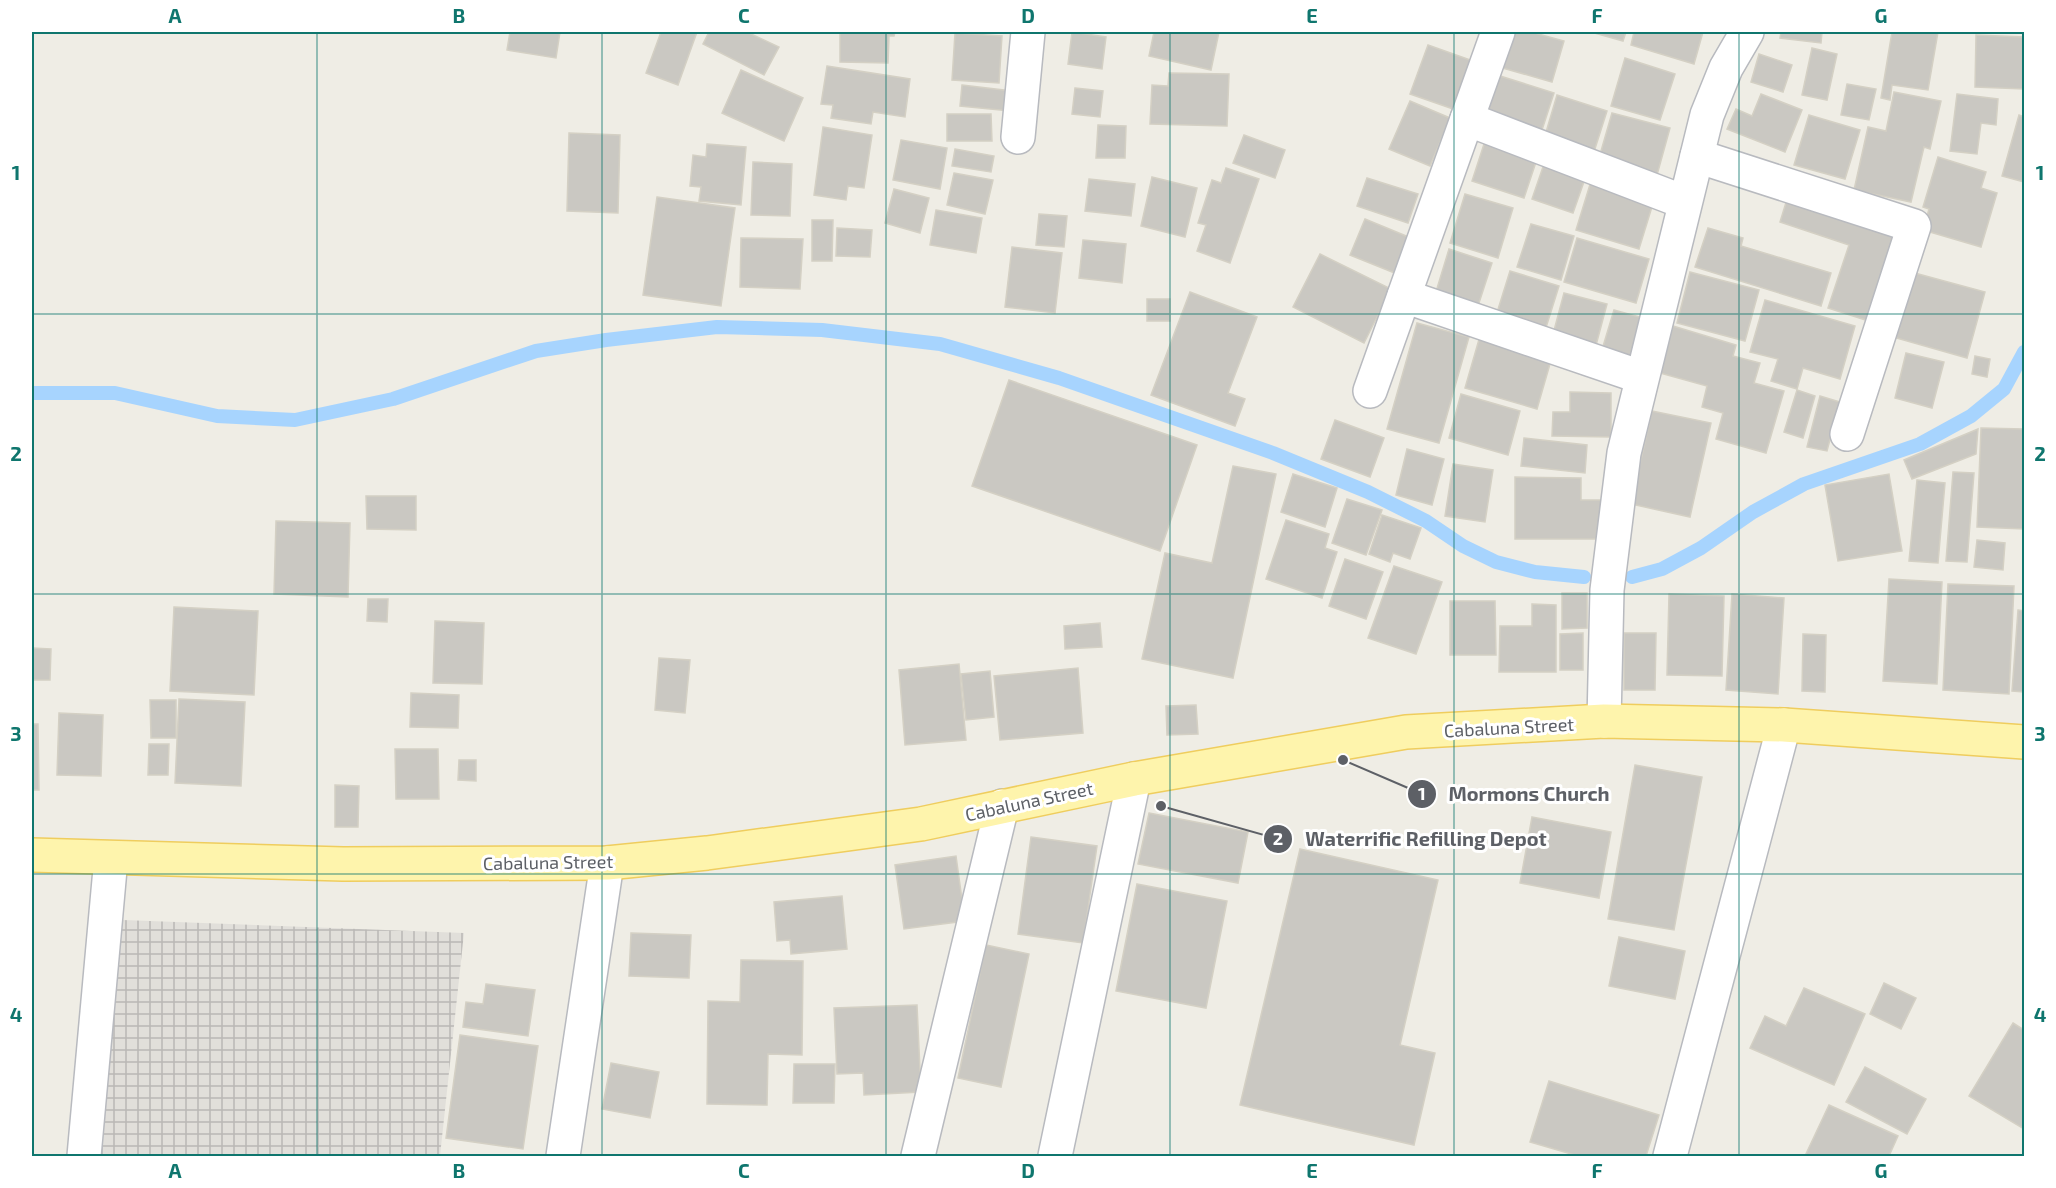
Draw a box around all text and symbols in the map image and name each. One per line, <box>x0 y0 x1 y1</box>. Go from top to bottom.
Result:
text: A <box>168 3 182 27</box>
text: B <box>453 3 465 27</box>
text: C <box>738 3 750 27</box>
text: D <box>1021 3 1035 27</box>
text: E <box>1306 3 1318 27</box>
text: F <box>1591 3 1603 27</box>
text: G <box>1875 3 1887 27</box>
text: 1 <box>12 160 20 184</box>
text: 1 <box>2036 160 2044 184</box>
text: 2 <box>10 441 22 465</box>
text: 2 <box>2034 441 2046 465</box>
street label: Cabaluna Street <box>1443 713 1575 741</box>
text: 3 <box>10 721 22 745</box>
text: 3 <box>2034 721 2046 745</box>
callout: Mormons Church <box>1407 775 1622 813</box>
street label: Cabaluna Street <box>963 777 1095 825</box>
text: Mormons Church <box>1448 781 1610 805</box>
text: 1 <box>1418 782 1426 804</box>
callout: Waterrific Refilling Depot <box>1263 820 1559 858</box>
text: Waterrific Refilling Depot <box>1305 826 1547 850</box>
text: 2 <box>1273 827 1283 849</box>
street label: Cabaluna Street <box>483 850 613 874</box>
text: 4 <box>10 1002 23 1026</box>
text: 4 <box>2034 1002 2047 1026</box>
text: A <box>168 1158 182 1182</box>
text: B <box>453 1158 465 1182</box>
text: C <box>738 1158 750 1182</box>
text: D <box>1021 1158 1035 1182</box>
text: E <box>1306 1158 1318 1182</box>
text: F <box>1591 1158 1603 1182</box>
text: G <box>1875 1158 1887 1182</box>

